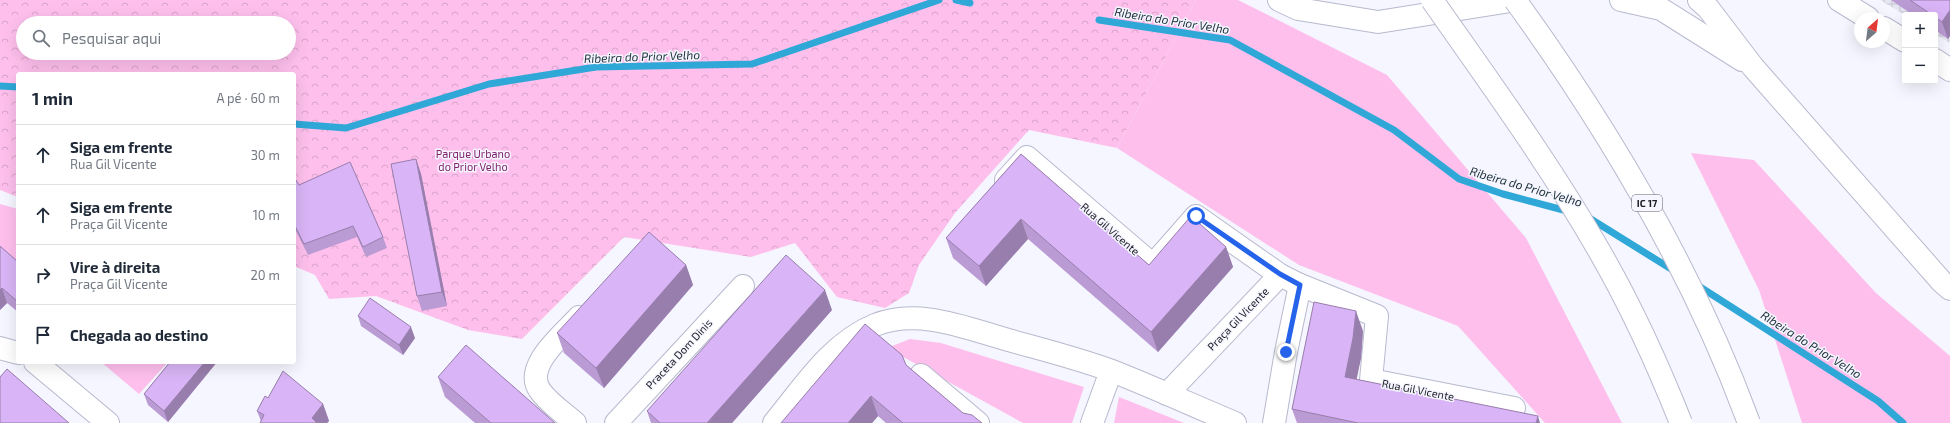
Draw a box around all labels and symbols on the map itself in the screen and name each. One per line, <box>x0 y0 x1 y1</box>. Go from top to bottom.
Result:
water label: Ribeira do Prior Velho <box>1114 4 1231 36</box>
north arrow <box>1854 12 1890 48</box>
water label: Ribeira do Prior Velho <box>584 47 700 65</box>
park label: Parque Urbano do Prior Velho <box>436 147 510 173</box>
water label: Ribeira do Prior Velho <box>1469 163 1584 209</box>
road number: IC 17 <box>1632 195 1662 211</box>
street label: Rua Gil Vicente <box>1078 200 1142 258</box>
route start <box>1187 207 1205 225</box>
street label: Praça Gil Vicente <box>1204 284 1272 354</box>
water label: Ribeira do Prior Velho <box>1759 307 1865 381</box>
street label: Praceta Dom Dinis <box>643 316 715 391</box>
route end <box>1277 343 1295 361</box>
street label: Rua Gil Vicente <box>1381 376 1455 403</box>

